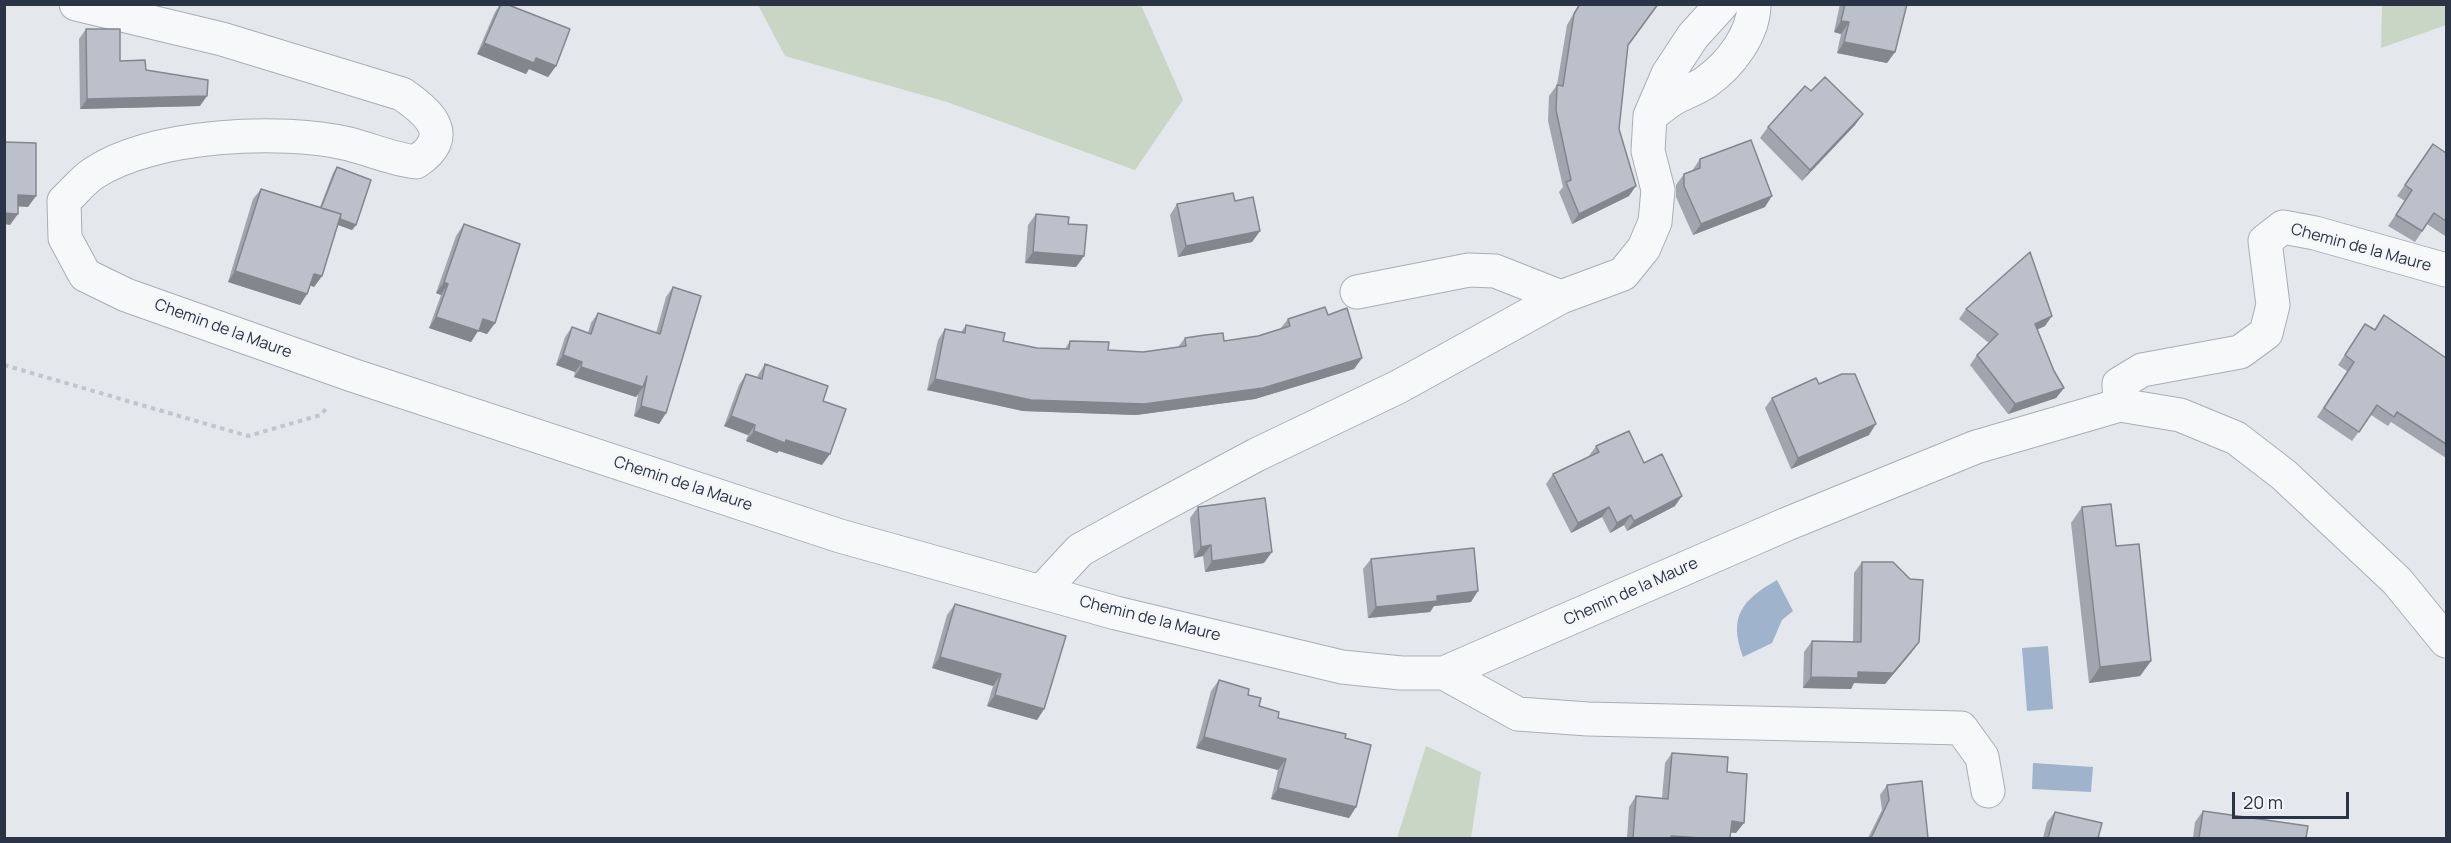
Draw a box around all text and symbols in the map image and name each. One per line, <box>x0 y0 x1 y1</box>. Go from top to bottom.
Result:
street label: Chemin de la Maure <box>2289 220 2433 276</box>
street label: Chemin de la Maure <box>152 295 294 363</box>
street label: Chemin de la Maure <box>611 453 755 515</box>
street label: Chemin de la Maure <box>1561 554 1701 630</box>
street label: Chemin de la Maure <box>1077 592 1223 646</box>
scale bar <box>2235 780 2352 818</box>
text: 20 m <box>2243 790 2283 814</box>

